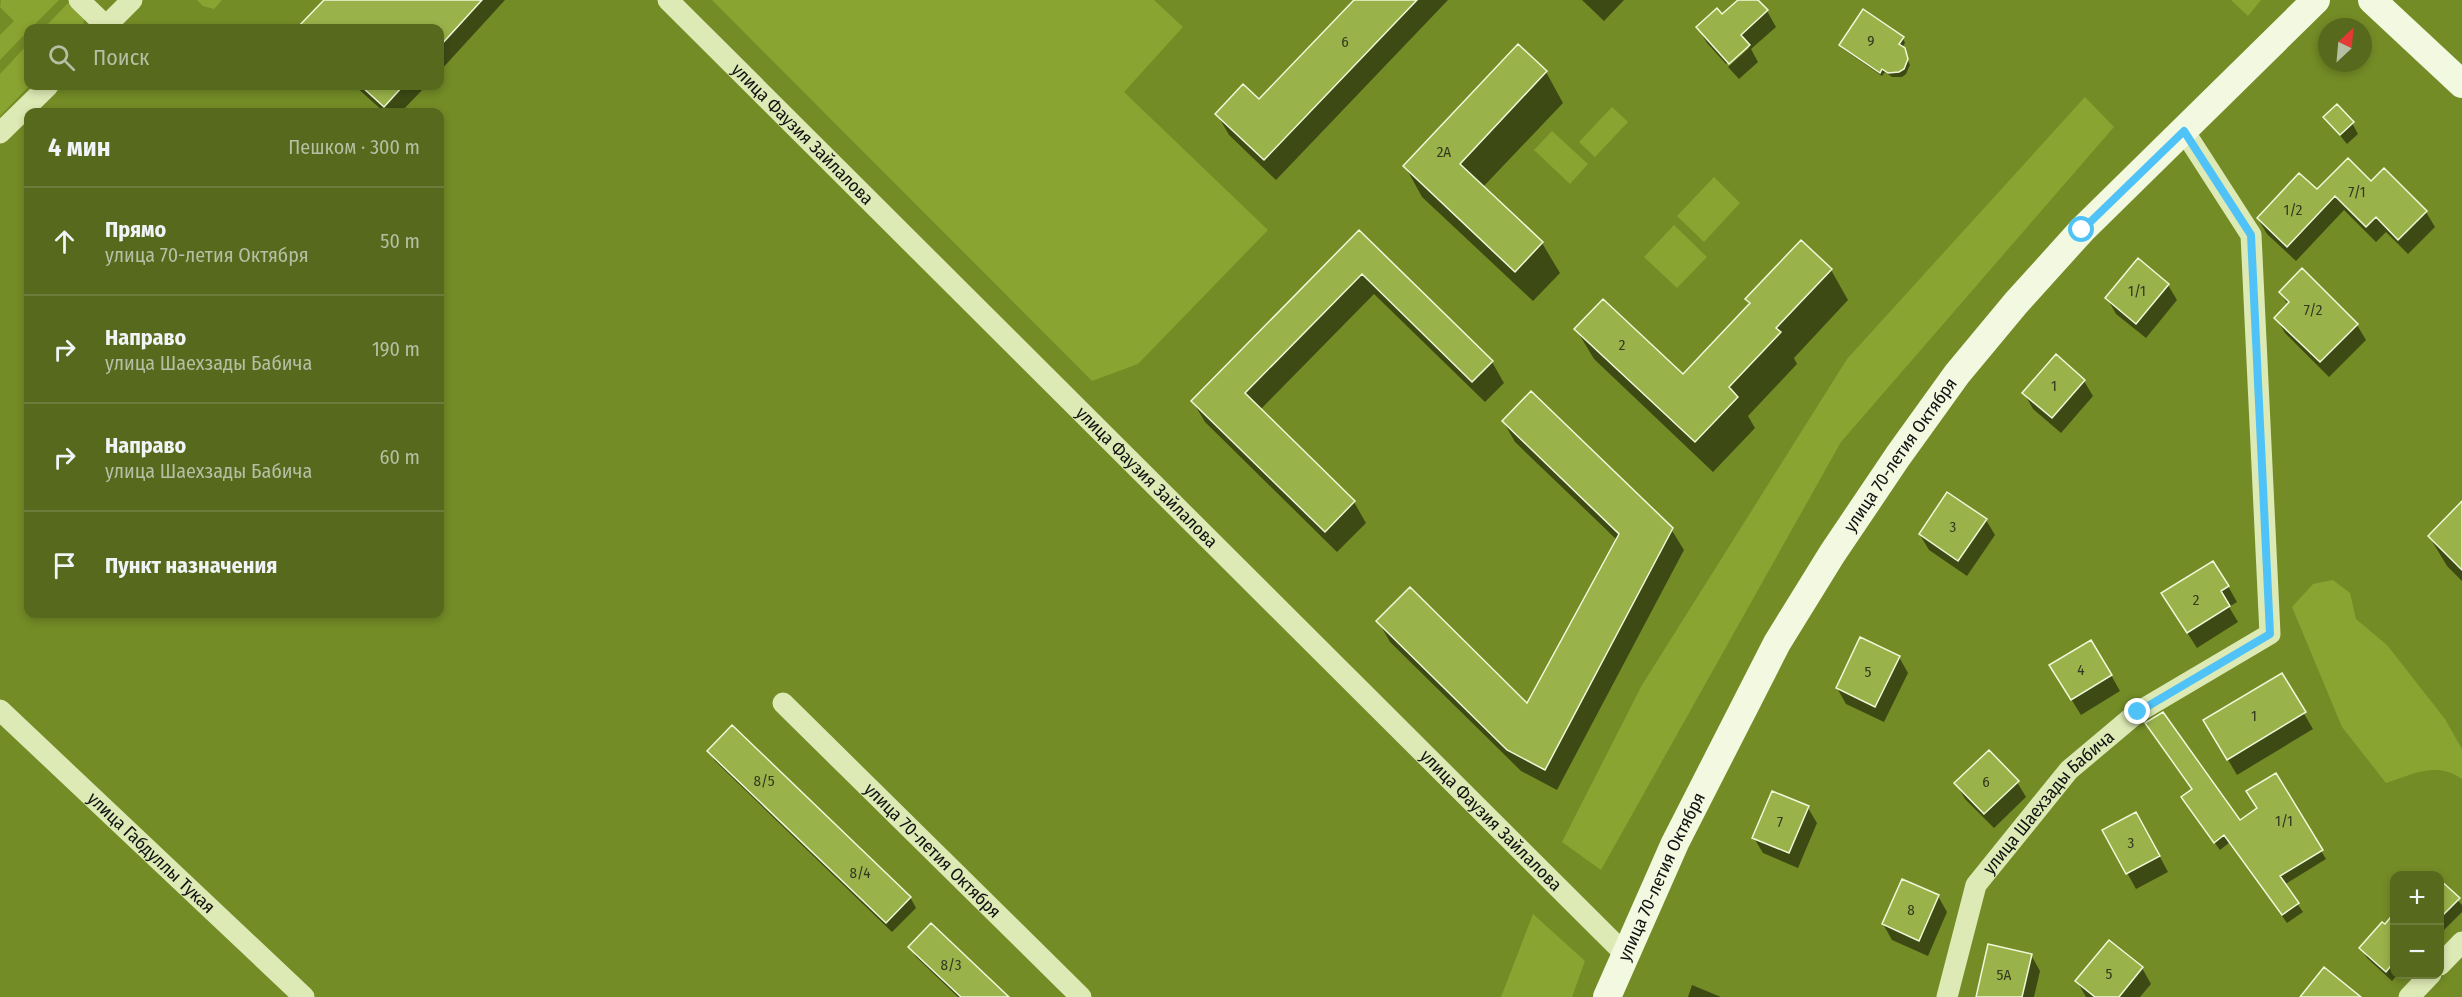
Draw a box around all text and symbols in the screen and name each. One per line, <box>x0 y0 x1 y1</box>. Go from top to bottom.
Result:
north arrow <box>2318 18 2372 72</box>
search box <box>24 24 444 90</box>
house number: 9 <box>1867 32 1875 50</box>
house number: 6 <box>1341 33 1349 51</box>
icon: search <box>45 41 78 74</box>
text: Поиск <box>93 44 149 71</box>
street label: улица Фаузия Зайлалова <box>727 59 878 210</box>
text: 4 мин <box>48 132 110 163</box>
text: Пешком · 300 m <box>288 135 420 159</box>
house number: 2А <box>1437 143 1451 161</box>
house number: 7/1 <box>2348 183 2366 201</box>
house number: 1/2 <box>2284 201 2303 219</box>
text: Прямо <box>105 216 166 243</box>
route start <box>2068 216 2094 242</box>
icon: ahead <box>48 225 81 258</box>
text: 50 m <box>380 229 420 253</box>
text: улица 70-летия Октября <box>105 243 309 267</box>
house number: 1/1 <box>2128 282 2146 300</box>
house number: 7/2 <box>2304 301 2323 319</box>
text: Направо <box>105 324 186 351</box>
icon: right <box>48 333 81 366</box>
house number: 2 <box>1619 336 1626 354</box>
text: 190 m <box>372 337 420 361</box>
text: улица Шаехзады Бабича <box>105 351 312 375</box>
street label: улица 70-летия Октября <box>1839 373 1962 536</box>
house number: 1 <box>2051 377 2057 395</box>
street label: улица Фаузия Зайлалова <box>1071 402 1222 553</box>
text: Направо <box>105 432 186 459</box>
icon: right <box>48 441 81 474</box>
text: 60 m <box>380 445 420 469</box>
text: улица Шаехзады Бабича <box>105 459 312 483</box>
house number: 3 <box>1950 518 1957 536</box>
icon: arrive <box>48 549 81 582</box>
text: Пункт назначения <box>105 552 277 579</box>
house number: 2 <box>2193 591 2200 609</box>
house number: 4 <box>2077 661 2085 679</box>
house number: 5 <box>1865 663 1872 681</box>
route end <box>2124 698 2150 724</box>
house number: 1 <box>2251 707 2257 725</box>
street label: улица Шаехзады Бабича <box>1978 726 2119 879</box>
street label: улица Фаузия Зайлалова <box>1415 745 1567 896</box>
house number: 8/5 <box>753 772 775 790</box>
house number: 6 <box>1982 773 1990 791</box>
street label: улица 70-летия Октября <box>859 778 1005 923</box>
street label: улица Габдуллы Тукая <box>83 787 220 918</box>
street label: улица 70-летия Октября <box>1613 789 1710 965</box>
house number: 1/1 <box>2275 812 2293 830</box>
house number: 7 <box>1777 813 1783 831</box>
house number: 3 <box>2128 834 2135 852</box>
house number: 8/4 <box>849 864 871 882</box>
map controls <box>2390 871 2444 979</box>
button: + <box>2390 871 2444 925</box>
house number: 8 <box>1907 901 1915 919</box>
button: − <box>2390 925 2444 979</box>
house number: 8/3 <box>941 956 962 974</box>
house number: 5 <box>2106 965 2113 983</box>
house number: 5А <box>1997 966 2011 984</box>

